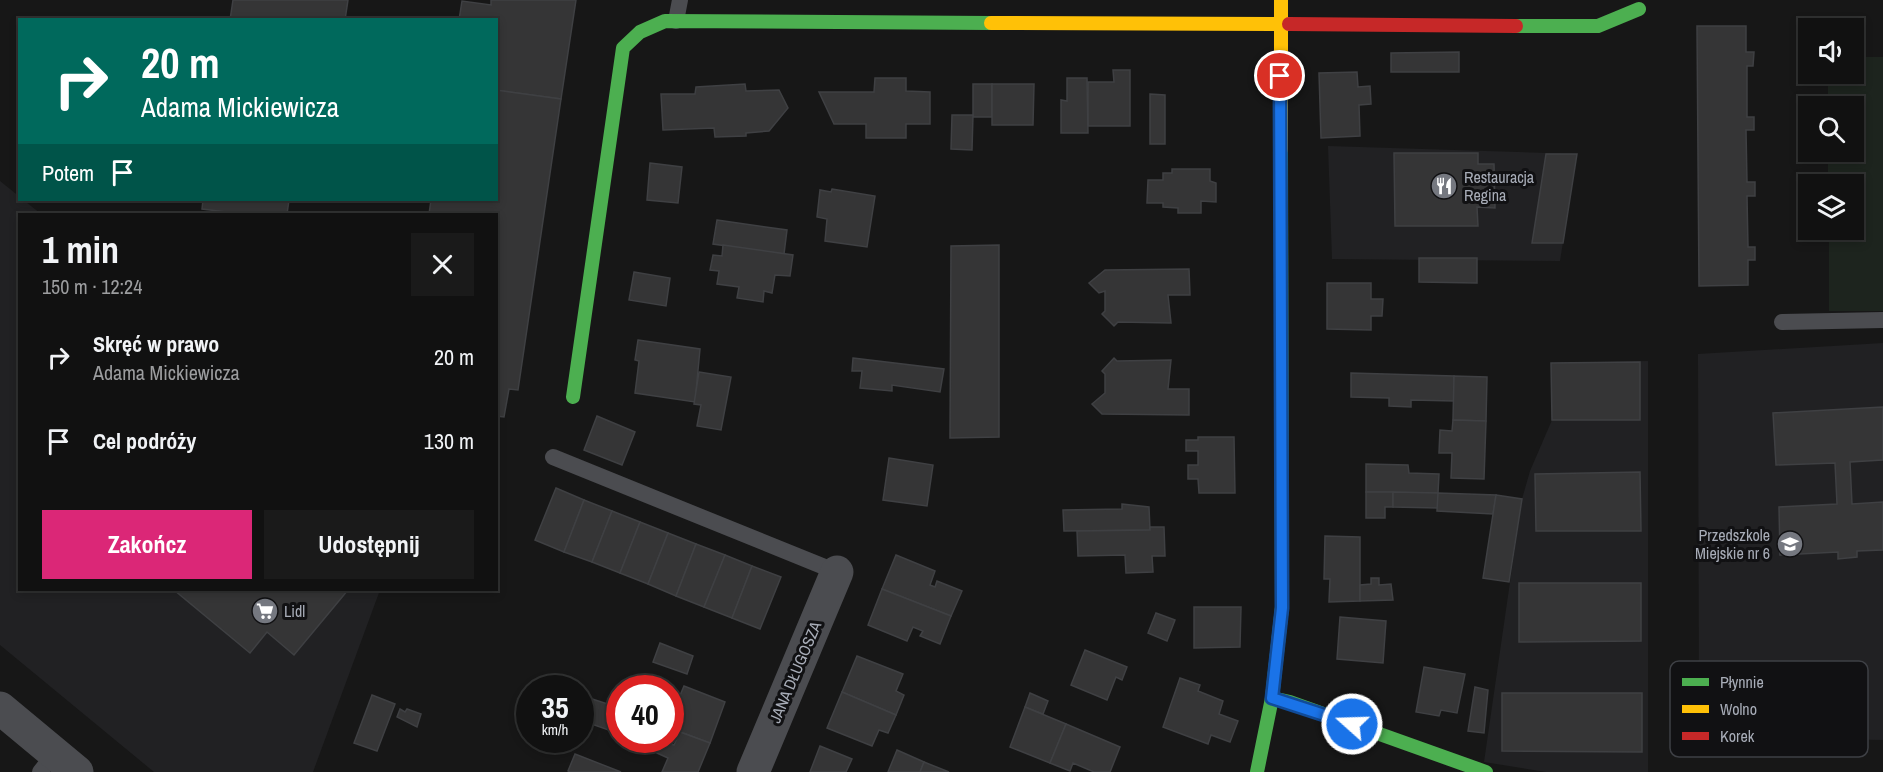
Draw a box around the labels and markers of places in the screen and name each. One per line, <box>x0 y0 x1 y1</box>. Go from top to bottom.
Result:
pin <box>1254 50 1305 101</box>
place label: Restauracja Regina <box>1464 166 1535 206</box>
restaurant icon: Restauracja Regina <box>1429 171 1459 201</box>
place label: Przedszkole Miejskie nr 6 <box>1695 524 1770 564</box>
school or university icon: Przedszkole Miejskie nr 6 <box>1775 529 1805 559</box>
supermarket icon: Lidl <box>250 596 280 626</box>
place label: Lidl <box>284 600 305 622</box>

